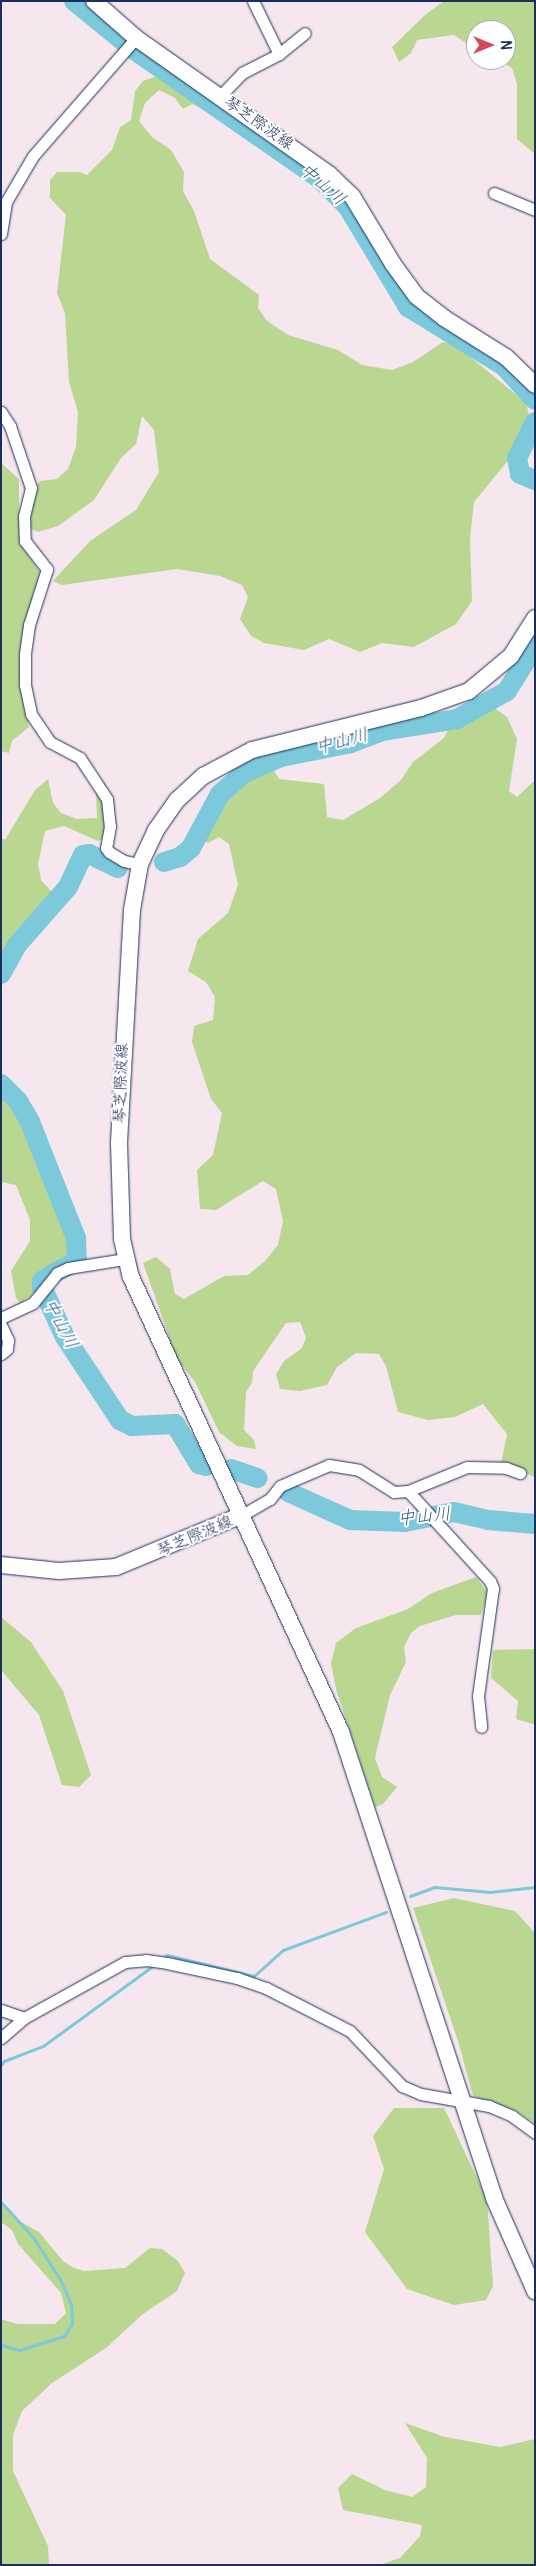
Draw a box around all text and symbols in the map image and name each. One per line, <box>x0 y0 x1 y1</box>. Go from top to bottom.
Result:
north arrow <box>466 20 516 70</box>
text: N <box>497 40 514 50</box>
street label: 琴芝際波線 <box>221 92 297 154</box>
water label: 中山川 <box>295 159 349 211</box>
water label: 中山川 <box>313 725 371 759</box>
street label: 琴芝際波線 <box>110 1043 132 1123</box>
water label: 中山川 <box>38 1295 82 1353</box>
water label: 中山川 <box>396 1503 452 1531</box>
street label: 琴芝際波線 <box>154 1512 236 1560</box>

